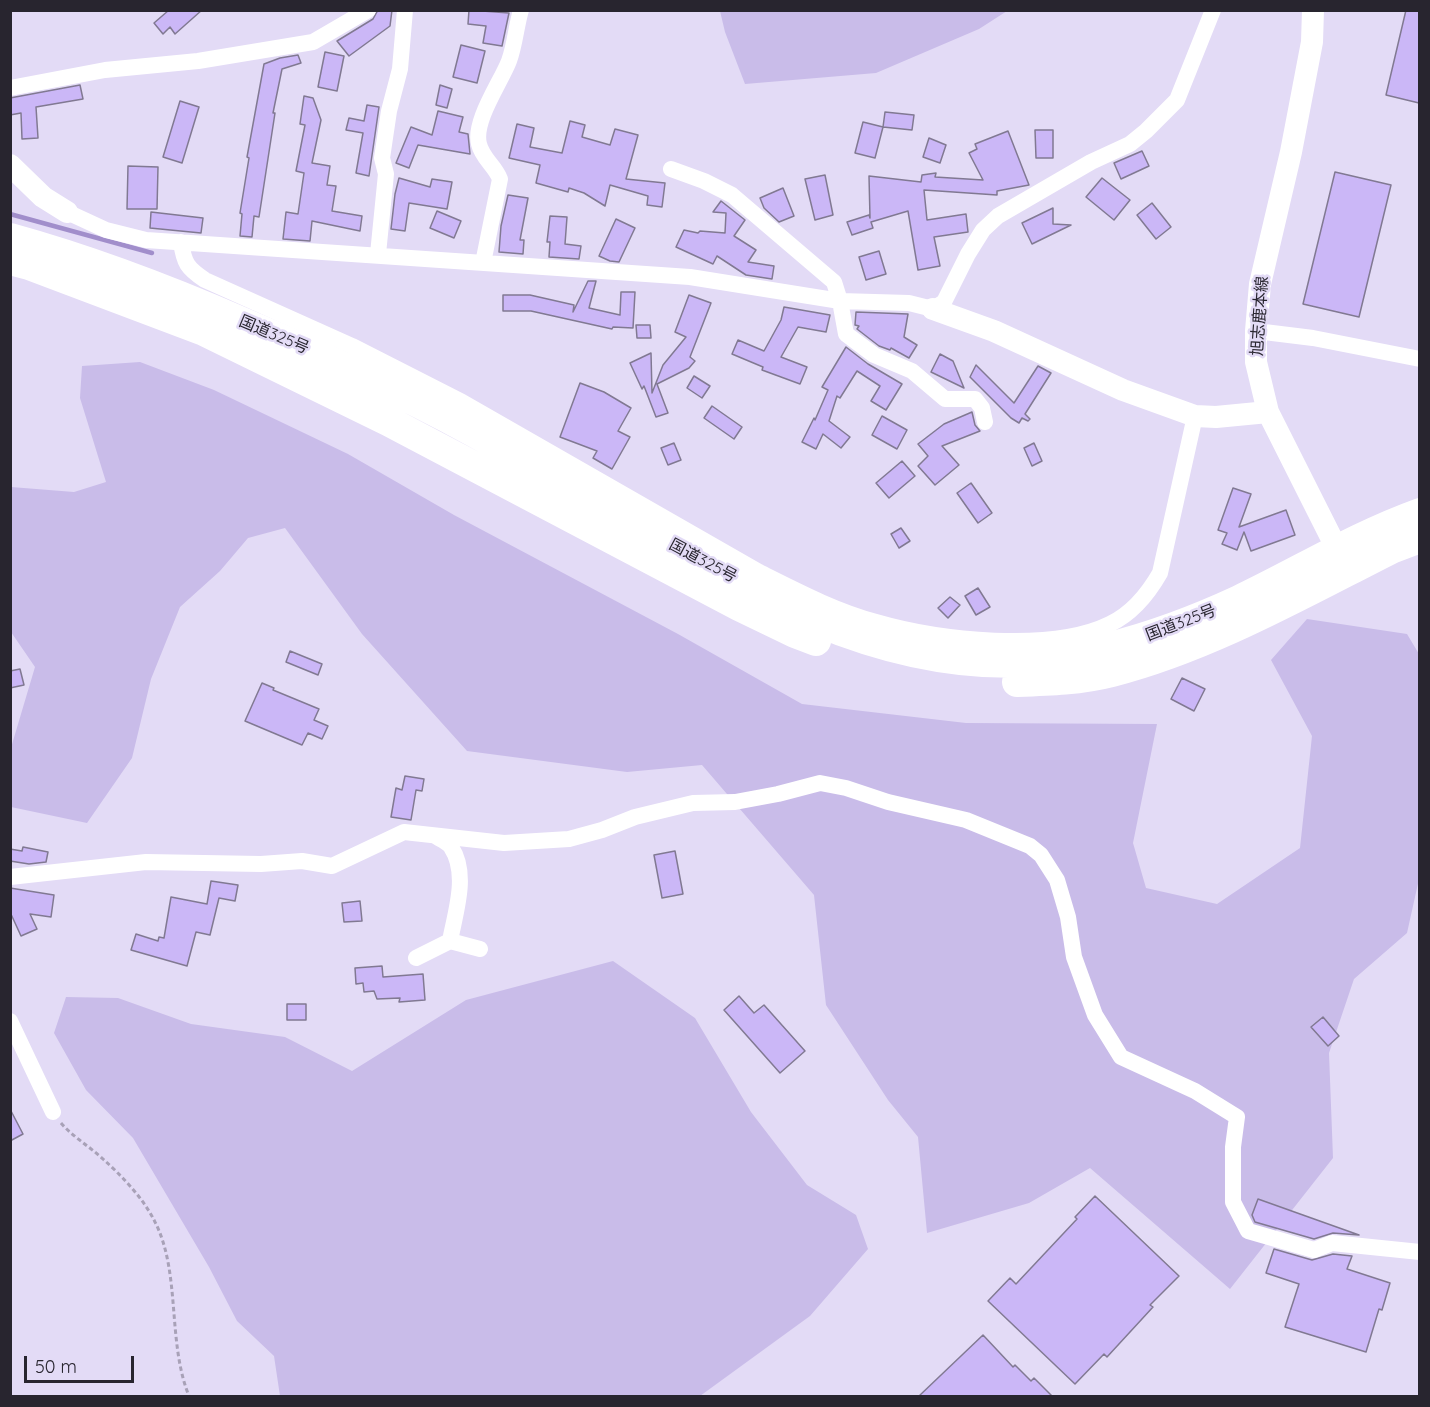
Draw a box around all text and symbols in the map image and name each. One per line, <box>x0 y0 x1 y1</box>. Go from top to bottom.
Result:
street label: 旭志鹿本線 <box>1248 275 1272 357</box>
street label: 国道325号 <box>236 312 312 358</box>
street label: 国道325号 <box>666 535 740 587</box>
street label: 国道325号 <box>1143 601 1219 645</box>
scale bar <box>27 1344 136 1382</box>
text: 50 m <box>35 1355 77 1378</box>

